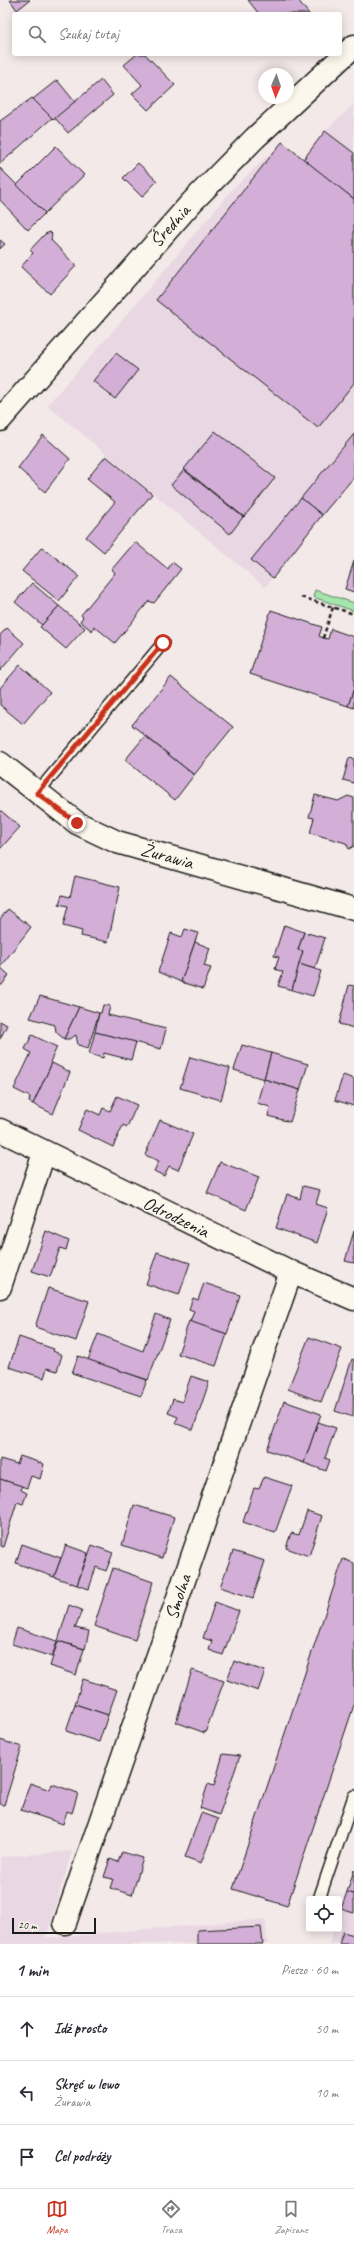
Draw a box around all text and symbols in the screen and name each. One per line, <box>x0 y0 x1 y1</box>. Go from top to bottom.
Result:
search box <box>12 12 342 56</box>
icon: search <box>26 23 48 45</box>
text: Szukaj tutaj <box>58 25 119 44</box>
north arrow <box>258 68 294 104</box>
street label: Średnia <box>144 198 197 252</box>
route start <box>154 634 172 652</box>
route end <box>68 814 86 832</box>
street label: Żurawia <box>138 837 197 875</box>
street label: Odrodzenia <box>139 1191 214 1244</box>
street label: Smolna <box>159 1570 197 1623</box>
map controls <box>306 1896 342 1932</box>
button: locate <box>306 1896 342 1932</box>
scale bar <box>12 1916 96 1935</box>
text: 20 m <box>18 1918 37 1932</box>
text: 1 min <box>16 1960 49 1981</box>
text: Pieszo · 60 m <box>281 1962 338 1978</box>
icon: ahead <box>16 2018 38 2040</box>
text: Idź prosto <box>54 2019 107 2038</box>
text: 50 m <box>316 2021 338 2037</box>
text: Skręć w lewo <box>54 2075 119 2094</box>
icon: left <box>16 2082 38 2104</box>
text: 10 m <box>316 2085 338 2101</box>
text: Żurawia <box>54 2094 90 2110</box>
icon: arrive <box>16 2146 38 2168</box>
text: Cel podróży <box>54 2147 110 2166</box>
tab: Mapa <box>46 2198 68 2236</box>
tab: Trasa <box>160 2198 182 2236</box>
tab: Zapisane <box>275 2198 308 2236</box>

